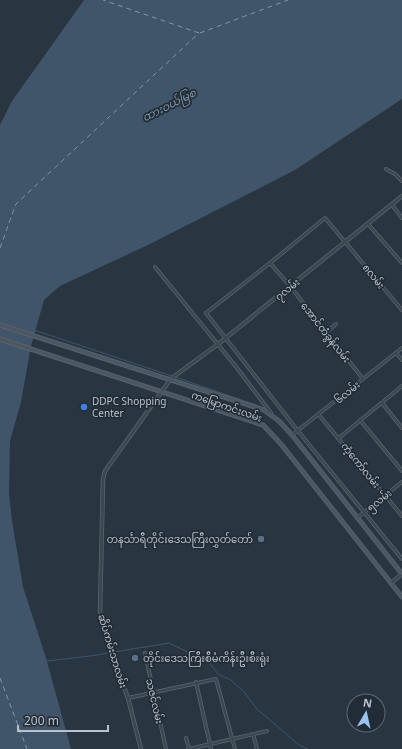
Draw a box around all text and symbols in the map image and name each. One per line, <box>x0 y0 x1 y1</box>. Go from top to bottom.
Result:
water label: ထားဝယ်မြစ <box>139 84 200 127</box>
street label: ၈လမ်း <box>360 261 388 291</box>
street label: ၇လမ်း <box>272 275 304 305</box>
street label: အောင်တံခွန်လမ်း <box>296 299 354 366</box>
street label: ၆လမ်း <box>332 377 362 407</box>
street label: ကမြောကင်းလမ်း <box>189 387 264 427</box>
place label: DDPC Shopping Center <box>92 394 167 420</box>
marker: DDPC Shopping Center <box>79 402 89 412</box>
street label: ကံ့ကော်လမ်း <box>338 439 384 491</box>
street label: ၅လမ်း <box>364 486 396 516</box>
place label: တနင်္သာရီတိုင်းဒေသကြီးလွှတ်တော် <box>107 532 253 548</box>
marker: တနင်္သာရီတိုင်းဒေသကြီးလွှတ်တော် <box>256 534 266 544</box>
street label: ဆိပ်ကမ်းသာလမ်း <box>95 612 131 690</box>
place label: တိုင်းဒေသကြီးစီမံကိန်းဦးစီးရုံး <box>143 651 269 667</box>
marker: တိုင်းဒေသကြီးစီမံကိန်းဦးစီးရုံး <box>130 653 140 663</box>
street label: သဇင်လမ်း <box>143 677 167 725</box>
north arrow <box>346 693 386 733</box>
text: N <box>362 695 373 711</box>
scale bar <box>18 707 108 733</box>
text: 200 m <box>24 712 59 729</box>

